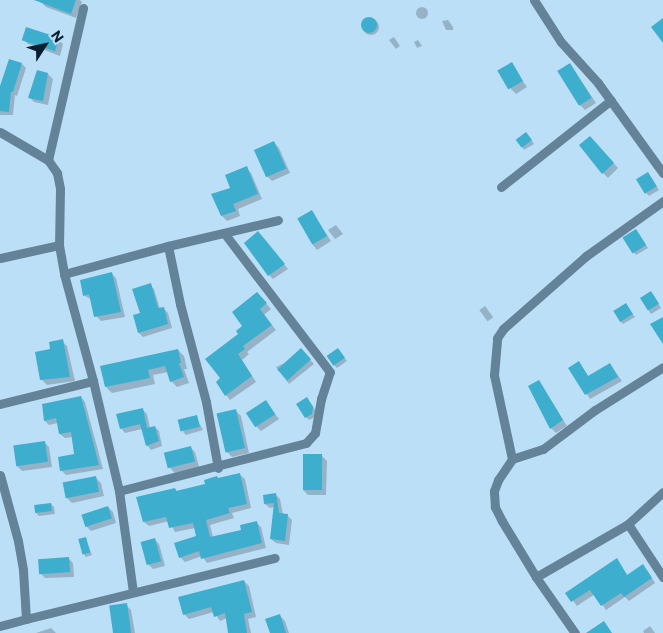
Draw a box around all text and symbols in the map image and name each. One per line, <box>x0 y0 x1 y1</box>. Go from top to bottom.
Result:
north arrow <box>20 20 70 70</box>
text: N <box>48 27 68 45</box>

